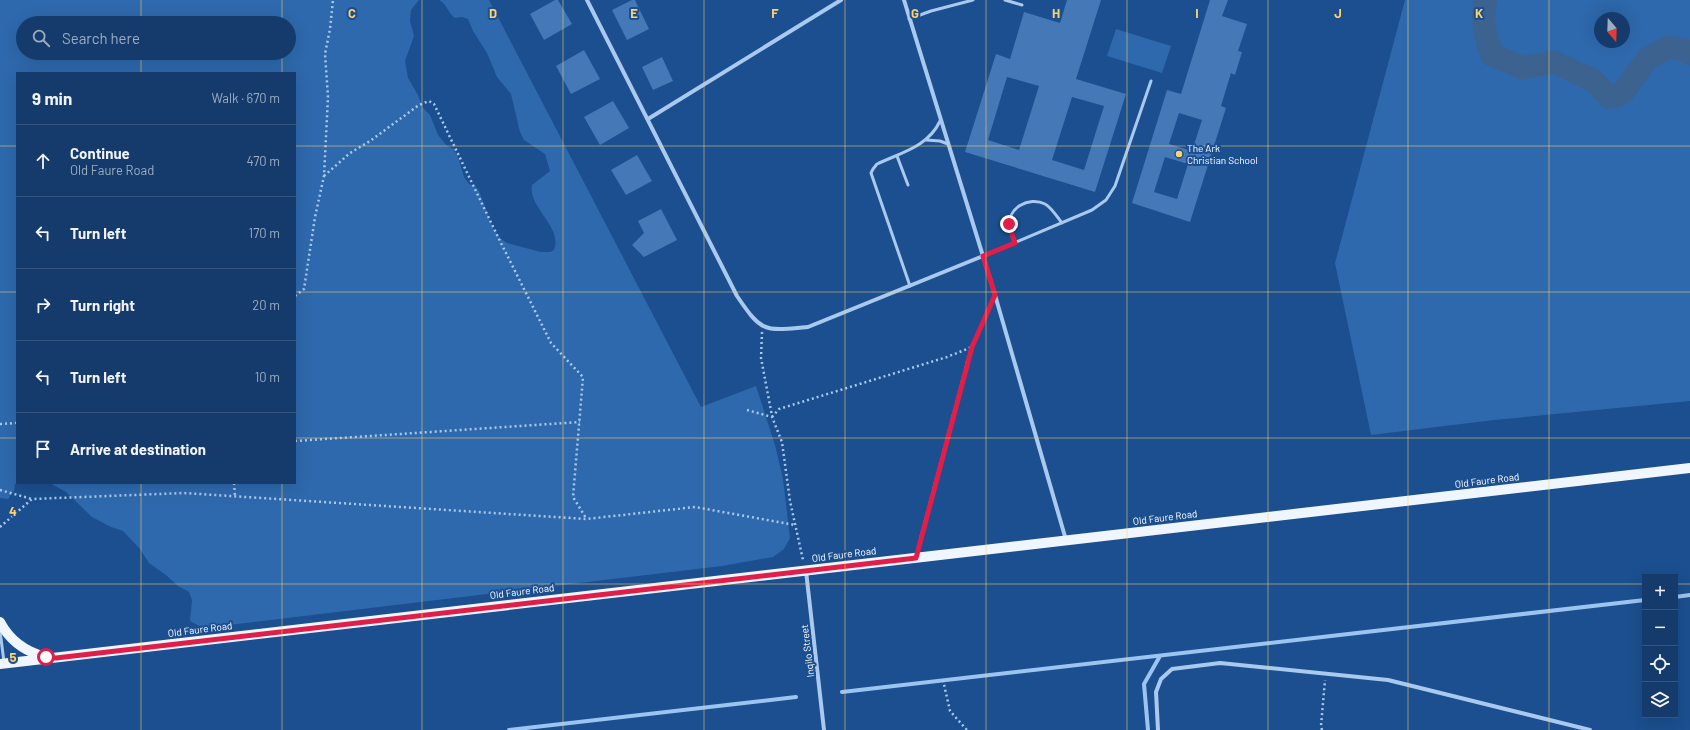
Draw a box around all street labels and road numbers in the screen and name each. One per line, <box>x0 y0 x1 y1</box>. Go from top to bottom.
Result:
street label: Old Faure Road <box>1454 470 1520 490</box>
street label: Old Faure Road <box>1132 507 1198 527</box>
street label: Old Faure Road <box>811 544 877 564</box>
street label: Old Faure Road <box>489 581 555 601</box>
street label: Old Faure Road <box>167 619 233 639</box>
street label: Inqilo Street <box>798 624 816 678</box>

